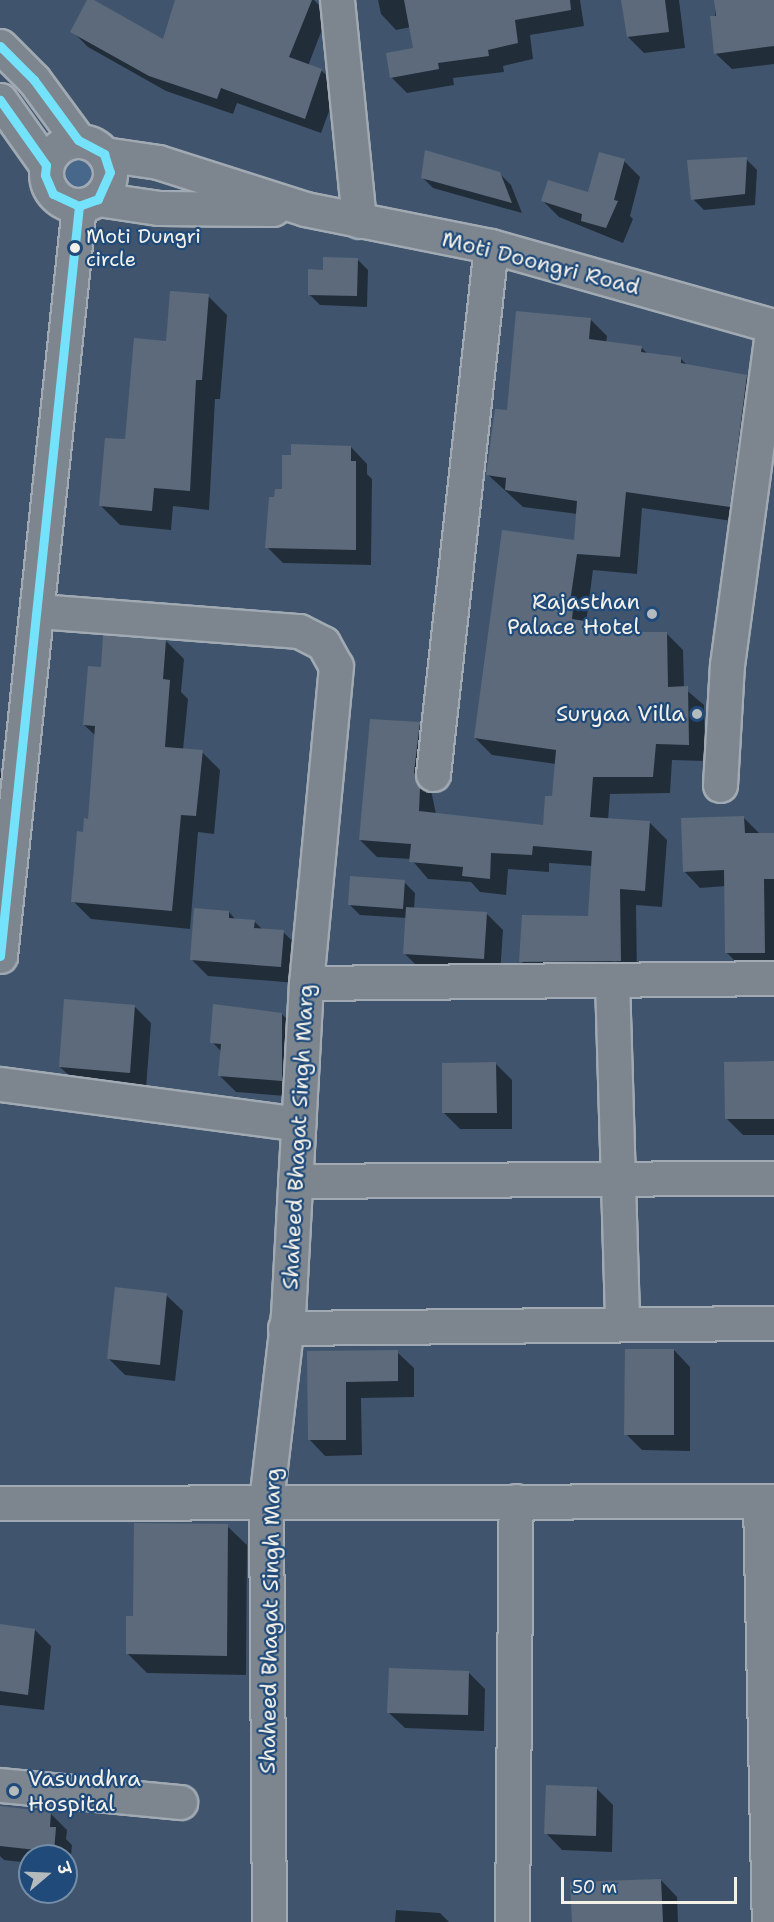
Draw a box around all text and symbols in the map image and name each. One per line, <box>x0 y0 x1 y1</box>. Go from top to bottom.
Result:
place label: Moti Dungri circle <box>86 225 201 272</box>
street label: Moti Doongri Road <box>439 226 643 300</box>
marker: Moti Dungri circle <box>69 242 81 254</box>
place label: Rajasthan Palace Hotel <box>507 588 640 640</box>
marker: Rajasthan Palace Hotel <box>645 607 659 621</box>
place label: Suryaa Villa <box>556 701 685 727</box>
marker: Suryaa Villa <box>690 707 704 721</box>
street label: Shaheed Bhagat Singh Marg <box>277 984 319 1290</box>
street label: Shaheed Bhagat Singh Marg <box>254 1468 286 1774</box>
place label: Vasundhra Hospital <box>28 1765 141 1816</box>
marker: Vasundhra Hospital <box>5 1782 23 1800</box>
north arrow <box>18 1844 78 1904</box>
text: उ <box>52 1860 75 1877</box>
scale bar <box>564 1865 740 1903</box>
text: 50 m <box>572 1875 617 1899</box>

